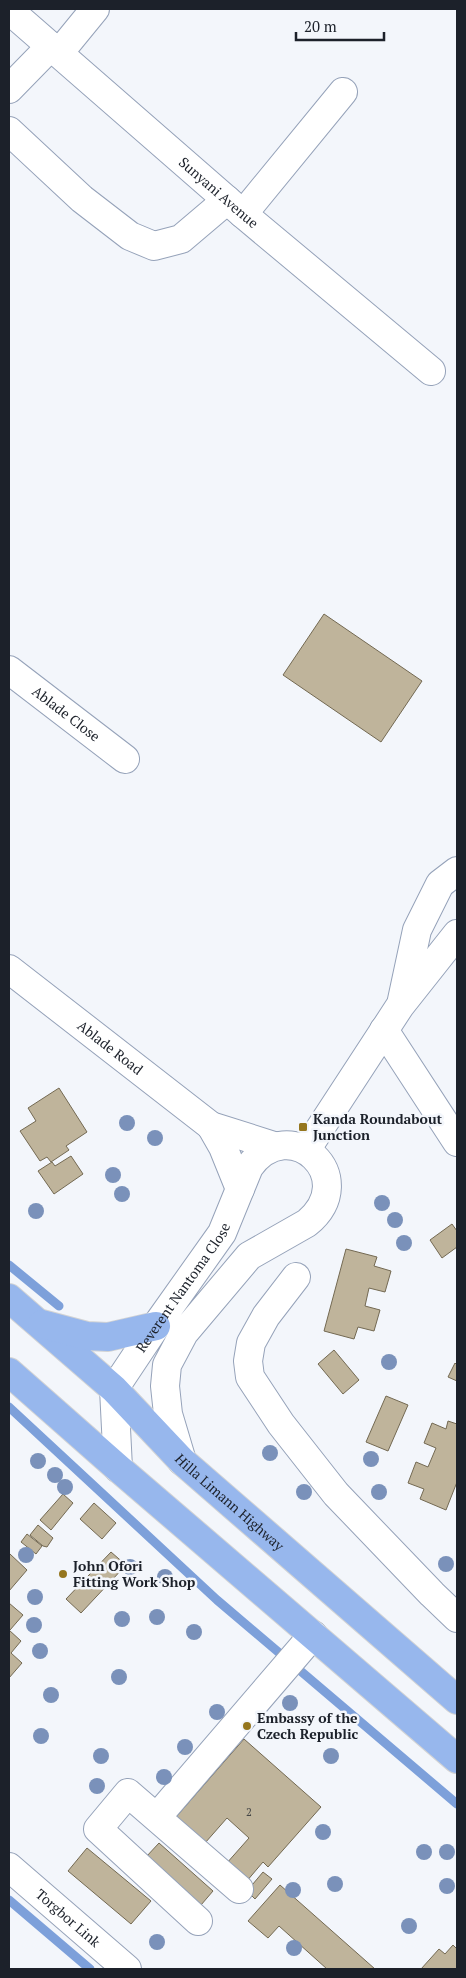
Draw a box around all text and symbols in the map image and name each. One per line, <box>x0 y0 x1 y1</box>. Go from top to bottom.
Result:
scale bar <box>296 10 384 42</box>
text: 20 m <box>304 16 337 36</box>
street label: Sunyani Avenue <box>175 152 263 232</box>
street label: Ablade Close <box>29 681 104 746</box>
street label: Ablade Road <box>74 1016 147 1079</box>
place label: Kanda Roundabout Junction <box>313 1109 443 1144</box>
marker: Kanda Roundabout Junction <box>297 1121 309 1133</box>
street label: Reverent Nantoma Close <box>131 1220 234 1356</box>
street label: Hilla Limann Highway <box>171 1449 289 1555</box>
place label: John Ofori Fitting Work Shop <box>73 1556 196 1591</box>
marker: John Ofori Fitting Work Shop <box>57 1568 69 1580</box>
place label: Embassy of the Czech Republic <box>257 1708 359 1743</box>
marker: Embassy of the Czech Republic <box>241 1720 253 1732</box>
house number: 2 <box>246 1805 252 1819</box>
street label: Torgbor Link <box>32 1884 105 1951</box>

